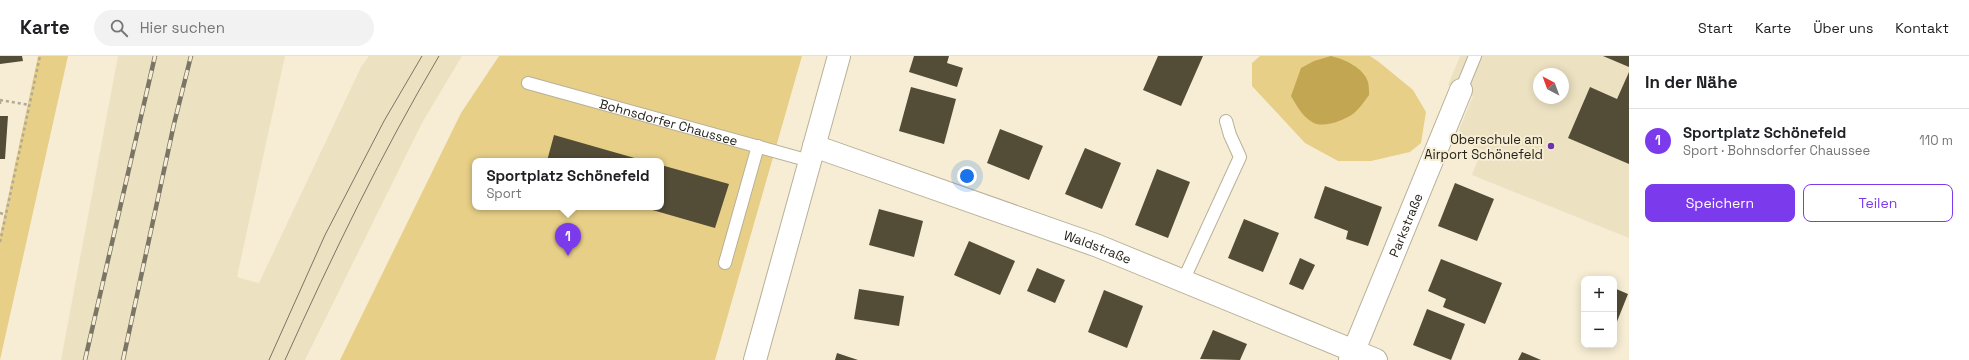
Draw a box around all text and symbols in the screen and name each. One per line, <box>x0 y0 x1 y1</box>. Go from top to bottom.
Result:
search box <box>94 10 374 46</box>
text: Karte <box>20 15 70 40</box>
icon: search <box>108 17 130 39</box>
text: Hier suchen <box>140 18 225 37</box>
text: Start <box>1698 19 1733 37</box>
text: Karte <box>1755 19 1791 37</box>
text: Über uns <box>1813 19 1873 37</box>
text: Kontakt <box>1895 19 1949 37</box>
north arrow <box>1533 68 1569 104</box>
text: In der Nähe <box>1645 71 1737 93</box>
street label: Bohnsdorfer Chaussee <box>598 95 740 149</box>
text: Sportplatz Schönefeld <box>1683 123 1846 142</box>
place label: Oberschule am Airport Schönefeld <box>1424 131 1543 163</box>
text: 1 <box>1655 132 1661 149</box>
text: 110 m <box>1919 132 1953 149</box>
marker: Oberschule am Airport Schönefeld <box>1546 141 1556 151</box>
text: Sport · Bohnsdorfer Chaussee <box>1683 142 1870 159</box>
popup <box>472 158 664 210</box>
text: Sportplatz Schönefeld <box>486 166 650 185</box>
your location <box>957 166 977 186</box>
button: Speichern <box>1645 184 1795 222</box>
button: Teilen <box>1803 184 1953 222</box>
text: Sport <box>486 185 522 202</box>
street label: Parkstraße <box>1385 190 1426 259</box>
pin: 1 <box>555 223 581 256</box>
street label: Waldstraße <box>1062 226 1134 267</box>
map controls <box>1581 276 1617 348</box>
button: + <box>1581 276 1617 312</box>
button: − <box>1581 312 1617 348</box>

